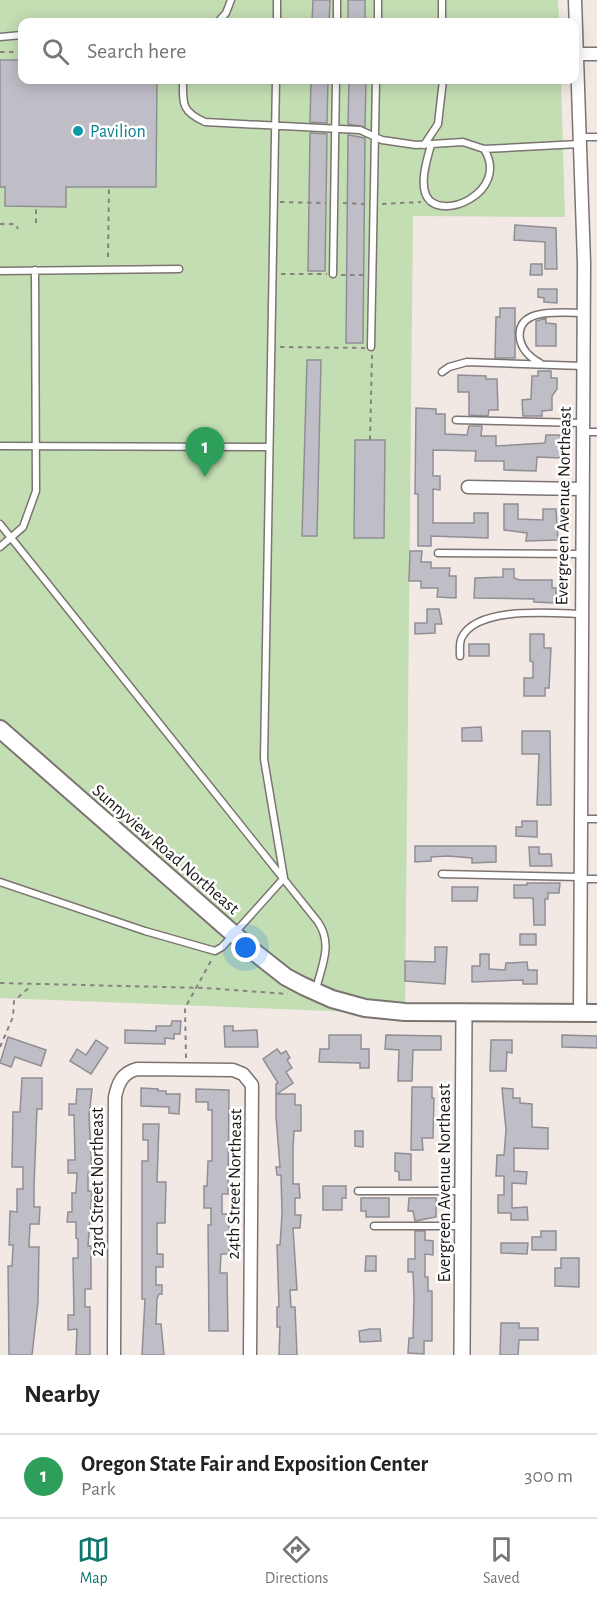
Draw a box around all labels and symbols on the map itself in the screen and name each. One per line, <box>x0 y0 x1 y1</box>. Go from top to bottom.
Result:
place label: Pavilion <box>90 123 146 141</box>
marker: Pavilion <box>71 124 85 138</box>
street label: Evergreen Avenue Northeast <box>553 406 575 606</box>
pin: 1 <box>186 428 224 477</box>
street label: Sunnyview Road Northeast <box>89 781 242 918</box>
your location <box>231 933 260 962</box>
street label: Evergreen Avenue Northeast <box>436 1083 454 1282</box>
street label: 23rd Street Northeast <box>89 1107 107 1257</box>
street label: 24th Street Northeast <box>225 1108 245 1260</box>

